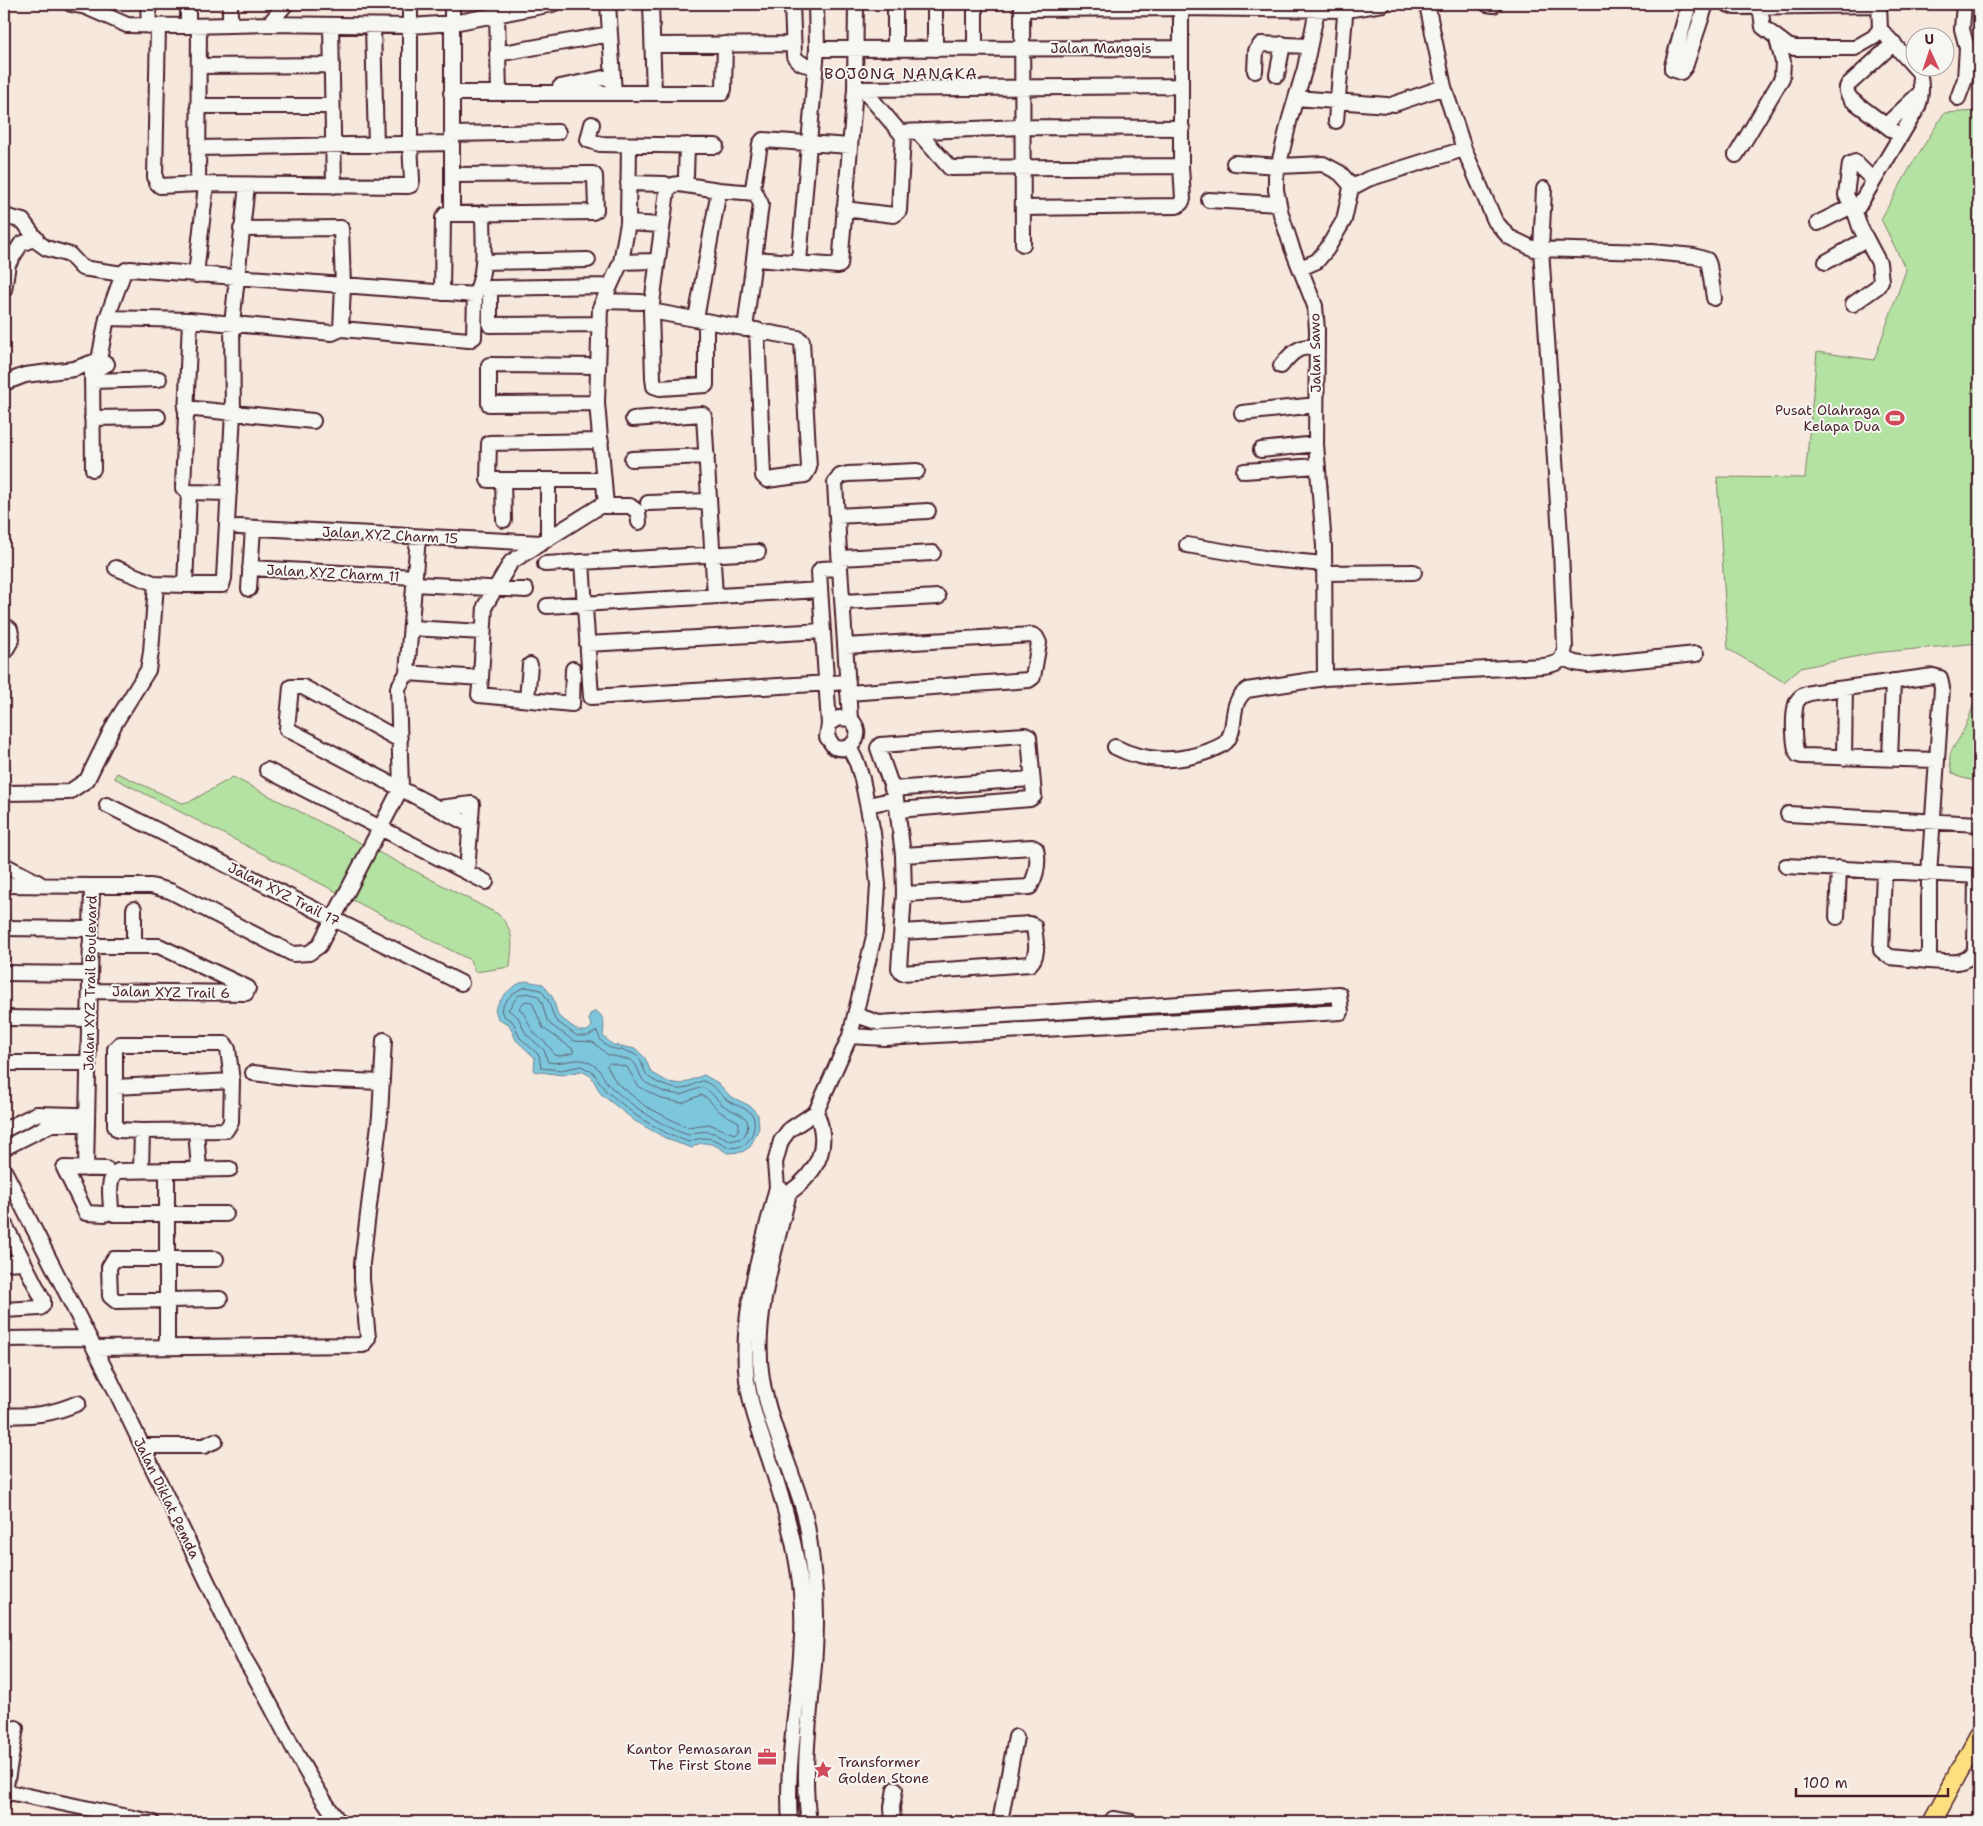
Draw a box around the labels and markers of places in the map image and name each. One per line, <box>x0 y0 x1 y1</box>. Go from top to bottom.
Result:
place label: Pusat Olahraga Kelapa Dua <box>1775 401 1880 435</box>
sports icon: Pusat Olahraga Kelapa Dua <box>1884 407 1906 429</box>
place label: Kantor Pemasaran The First Stone <box>627 1740 752 1774</box>
office icon: Kantor Pemasaran The First Stone <box>756 1746 778 1768</box>
place label: Transformer Golden Stone <box>838 1753 929 1787</box>
place icon: Transformer Golden Stone <box>812 1759 834 1781</box>

